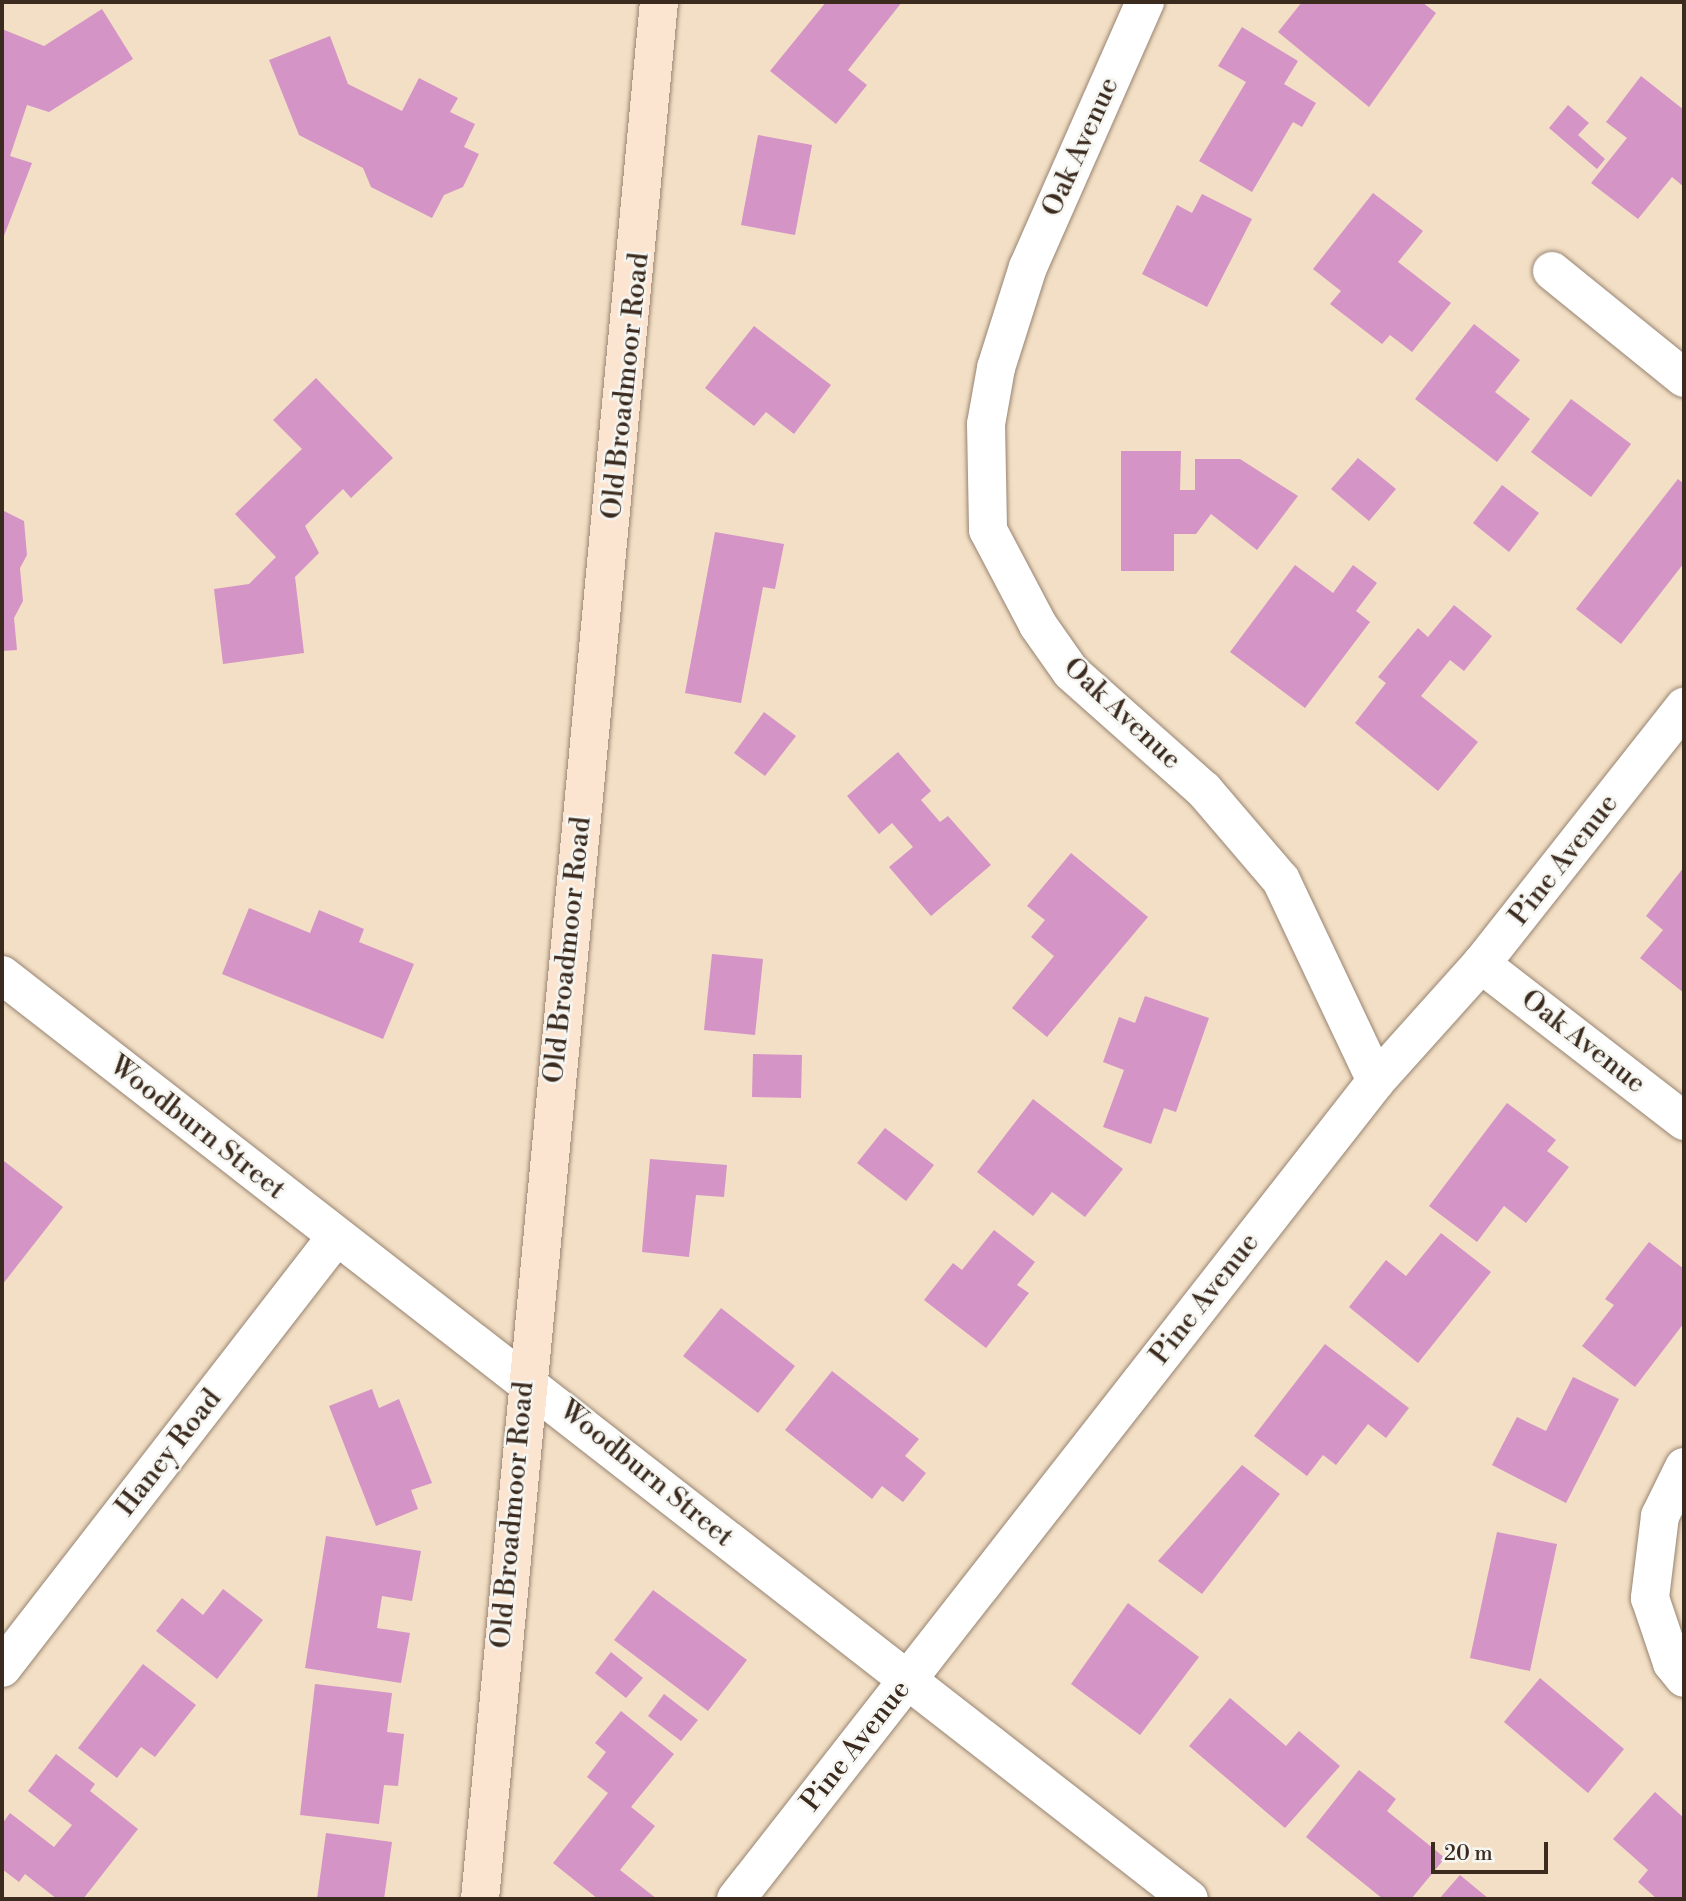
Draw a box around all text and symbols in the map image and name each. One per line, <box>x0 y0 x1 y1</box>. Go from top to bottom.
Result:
street label: Oak Avenue <box>1035 72 1127 222</box>
street label: Old Broadmoor Road <box>595 251 657 521</box>
street label: Oak Avenue <box>1056 651 1188 777</box>
street label: Pine Avenue <box>1502 788 1626 932</box>
street label: Old Broadmoor Road <box>537 815 599 1085</box>
street label: Oak Avenue <box>1514 983 1652 1101</box>
street label: Woodburn Street <box>102 1049 292 1207</box>
street label: Pine Avenue <box>1143 1227 1267 1371</box>
street label: Old Broadmoor Road <box>485 1380 541 1650</box>
street label: Haney Road <box>109 1383 229 1523</box>
street label: Woodburn Street <box>552 1394 740 1554</box>
street label: Pine Avenue <box>794 1674 918 1818</box>
scale bar <box>1434 1828 1551 1872</box>
text: 20 m <box>1444 1841 1493 1867</box>

